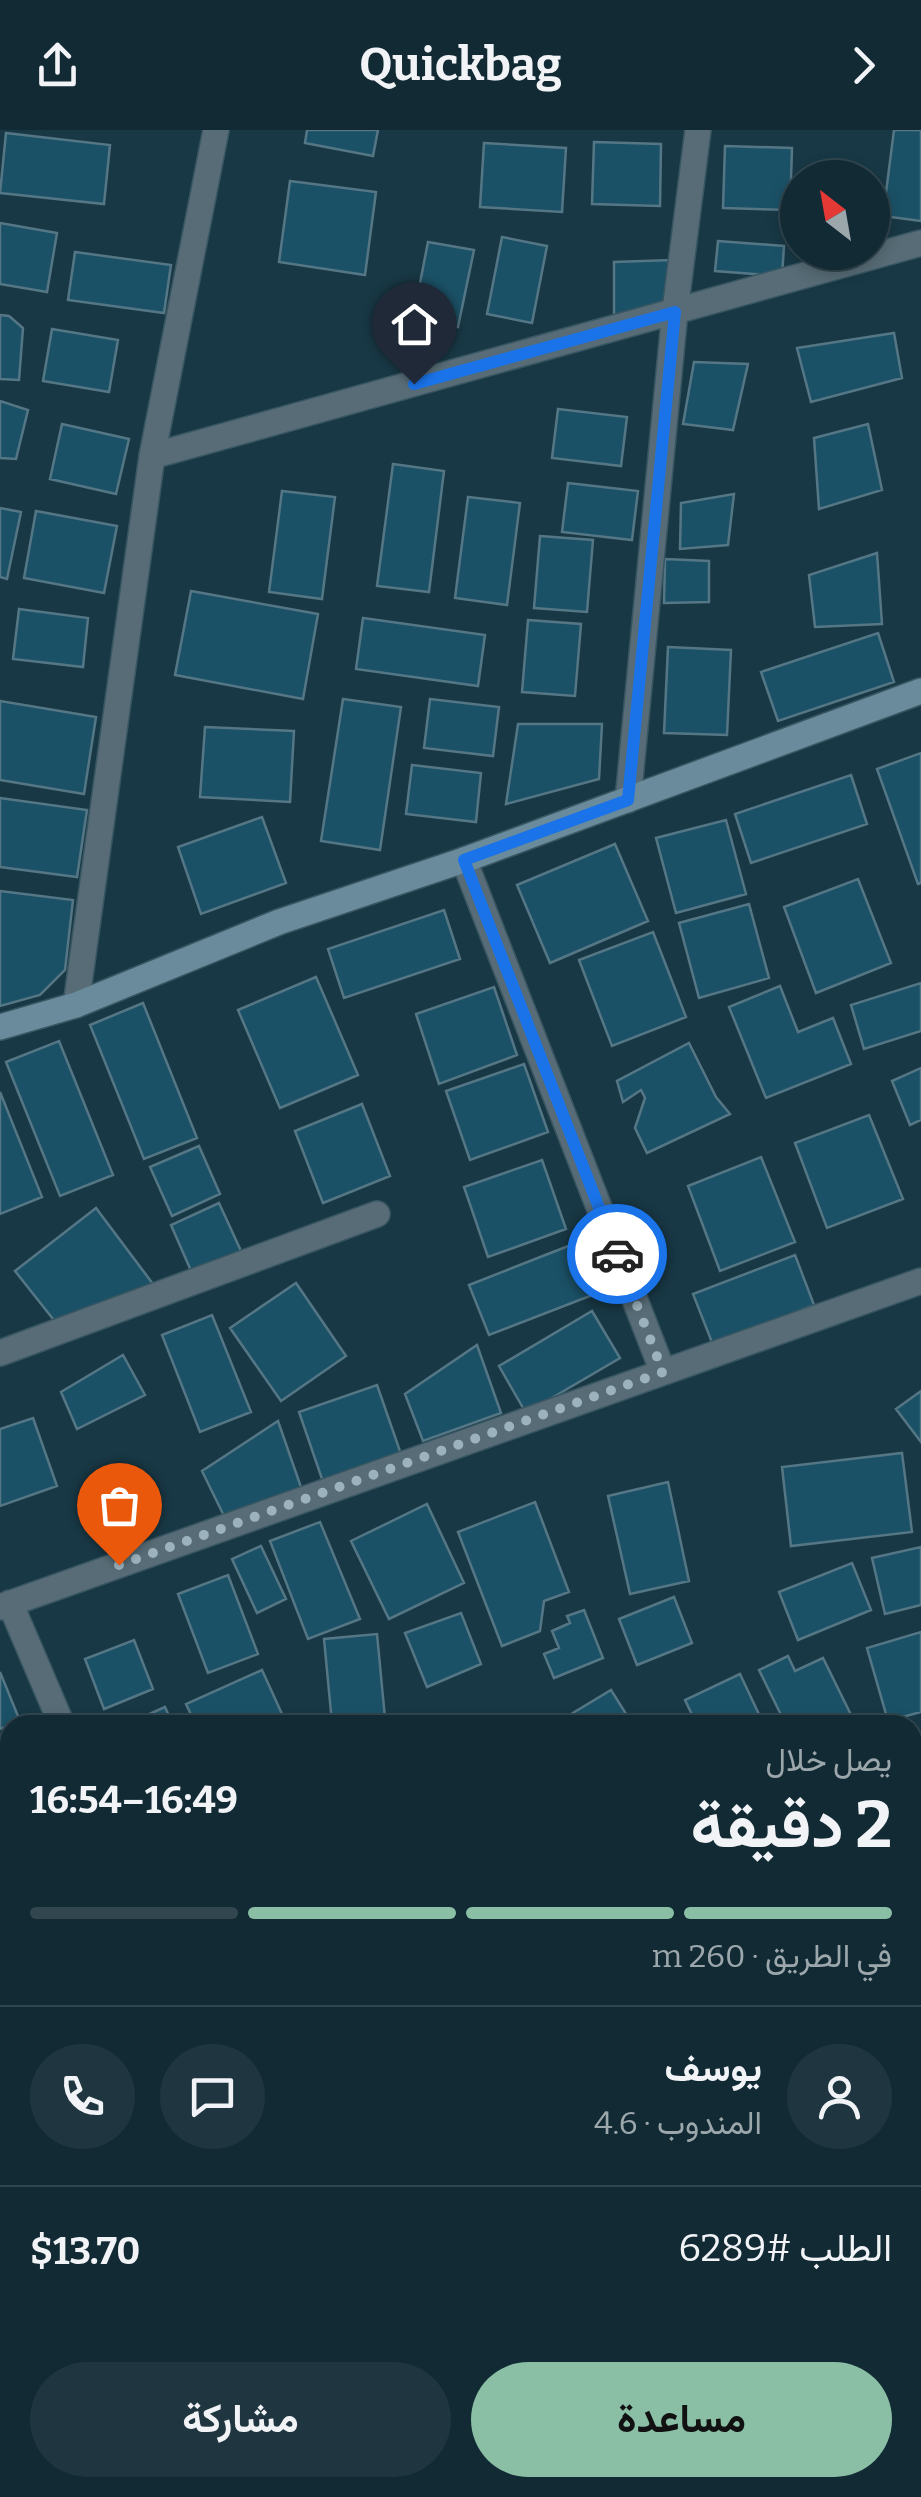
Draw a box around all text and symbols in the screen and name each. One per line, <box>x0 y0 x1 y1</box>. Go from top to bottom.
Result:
icon: share <box>30 38 85 93</box>
text: Quickbag <box>359 38 562 92</box>
icon: forward <box>836 38 891 93</box>
north arrow <box>780 160 890 270</box>
map controls <box>780 160 890 270</box>
pin <box>372 282 457 385</box>
icon: home <box>387 297 442 352</box>
courier <box>567 1204 667 1304</box>
icon: car <box>590 1227 645 1282</box>
pin <box>77 1463 162 1566</box>
icon: bag <box>92 1478 147 1533</box>
text: يصل خلال <box>765 1741 892 1779</box>
text: 16:49–16:54 <box>30 1777 238 1823</box>
text: 2 دقيقة <box>690 1786 892 1864</box>
text: في الطريق · 260 m <box>652 1937 892 1975</box>
button: phone <box>30 2044 135 2149</box>
button: chat <box>160 2044 265 2149</box>
button: person <box>787 2044 892 2149</box>
text: يوسف <box>665 2045 762 2091</box>
text: المندوب · 4.6 <box>594 2104 762 2142</box>
text: الطلب #6289 <box>678 2225 892 2271</box>
text: $13.70 <box>30 2228 140 2274</box>
button: مشاركة <box>30 2362 451 2477</box>
button: مساعدة <box>471 2362 892 2477</box>

